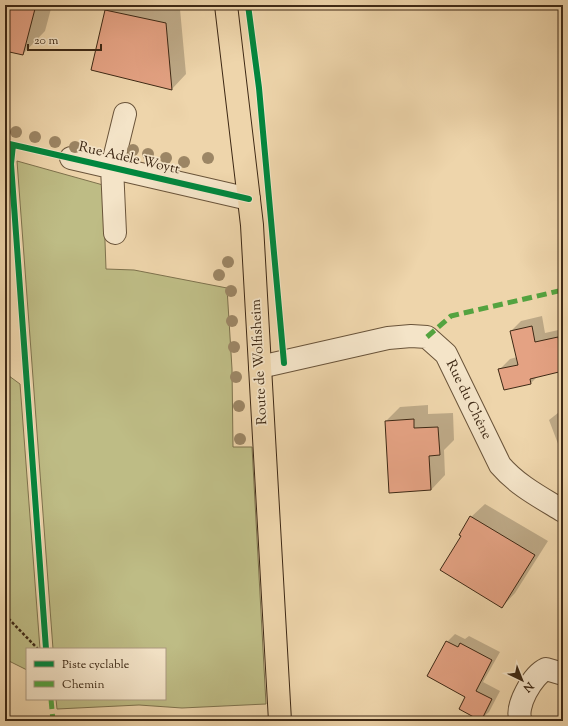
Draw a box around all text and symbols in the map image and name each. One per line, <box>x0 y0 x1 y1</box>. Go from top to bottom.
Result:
scale bar <box>28 26 101 52</box>
text: 20 m <box>34 32 59 50</box>
street label: Rue Adele Woytt <box>76 138 182 180</box>
street label: Route de Wolfisheim <box>247 298 273 425</box>
street label: Rue du Chêne <box>440 357 496 443</box>
legend <box>26 648 166 700</box>
text: Piste cyclable <box>62 656 130 674</box>
north arrow <box>502 660 542 700</box>
text: Chemin <box>62 676 105 694</box>
text: N <box>519 677 538 696</box>

